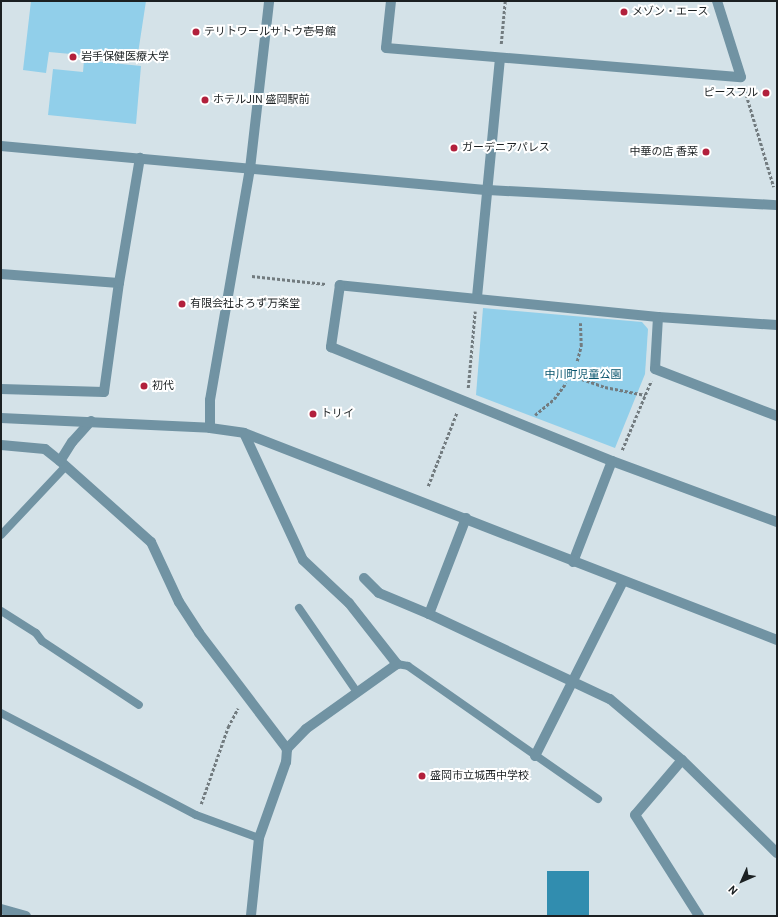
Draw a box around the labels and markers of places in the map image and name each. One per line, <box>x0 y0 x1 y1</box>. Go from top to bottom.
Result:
place label: メゾン・エース <box>632 5 709 19</box>
marker: メゾン・エース <box>619 7 629 17</box>
place label: テリトワールサトウ壱号館 <box>204 25 336 39</box>
marker: テリトワールサトウ壱号館 <box>191 27 201 37</box>
place label: 岩手保健医療大学 <box>81 50 169 64</box>
marker: 岩手保健医療大学 <box>68 52 78 62</box>
place label: ピースフル <box>703 86 758 100</box>
marker: ピースフル <box>761 88 771 98</box>
place label: ホテルJIN 盛岡駅前 <box>213 93 309 107</box>
marker: ホテルJIN 盛岡駅前 <box>200 95 210 105</box>
place label: ガーデニアパレス <box>462 141 550 155</box>
marker: ガーデニアパレス <box>449 143 459 153</box>
place label: 中華の店 香菜 <box>629 145 698 159</box>
marker: 中華の店 香菜 <box>701 147 711 157</box>
place label: 有限会社よろず万楽堂 <box>190 297 300 311</box>
marker: 有限会社よろず万楽堂 <box>177 299 187 309</box>
place label: 初代 <box>152 379 174 393</box>
marker: 初代 <box>139 381 149 391</box>
place label: トリイ <box>321 407 354 421</box>
marker: トリイ <box>308 409 318 419</box>
place label: 盛岡市立城西中学校 <box>430 769 529 783</box>
marker: 盛岡市立城西中学校 <box>417 771 427 781</box>

